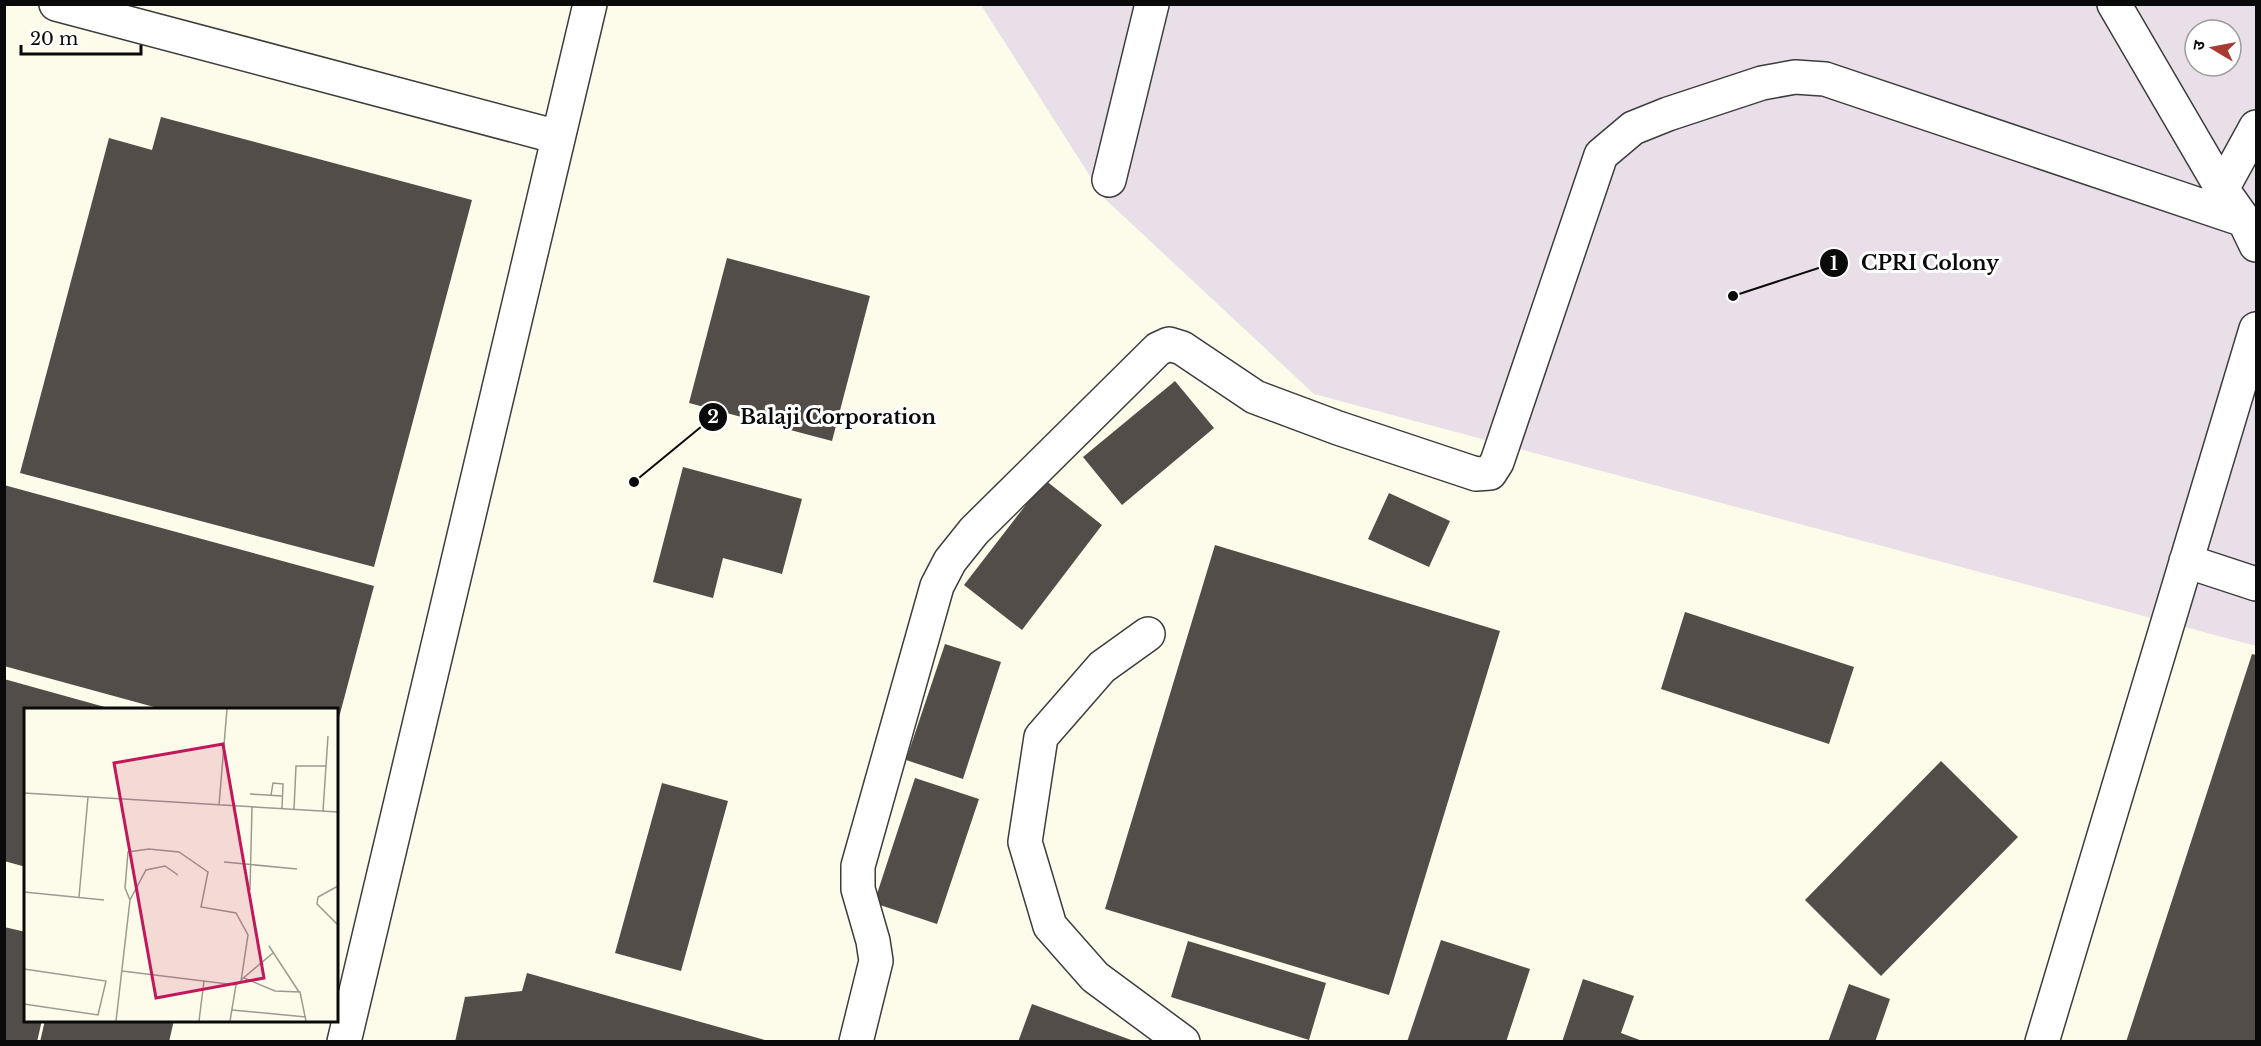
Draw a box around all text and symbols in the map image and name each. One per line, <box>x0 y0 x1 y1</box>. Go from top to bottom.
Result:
scale bar <box>21 18 141 56</box>
north arrow <box>2183 18 2243 78</box>
text: 20 m <box>30 28 78 50</box>
text: उ <box>2188 38 2209 52</box>
callout: CPRI Colony <box>1819 244 2011 282</box>
text: CPRI Colony <box>1861 251 2000 275</box>
text: 1 <box>1830 253 1838 275</box>
callout: Balaji Corporation <box>698 398 948 436</box>
text: Balaji Corporation <box>740 405 936 429</box>
text: 2 <box>707 406 719 428</box>
inset map <box>24 708 338 1022</box>

